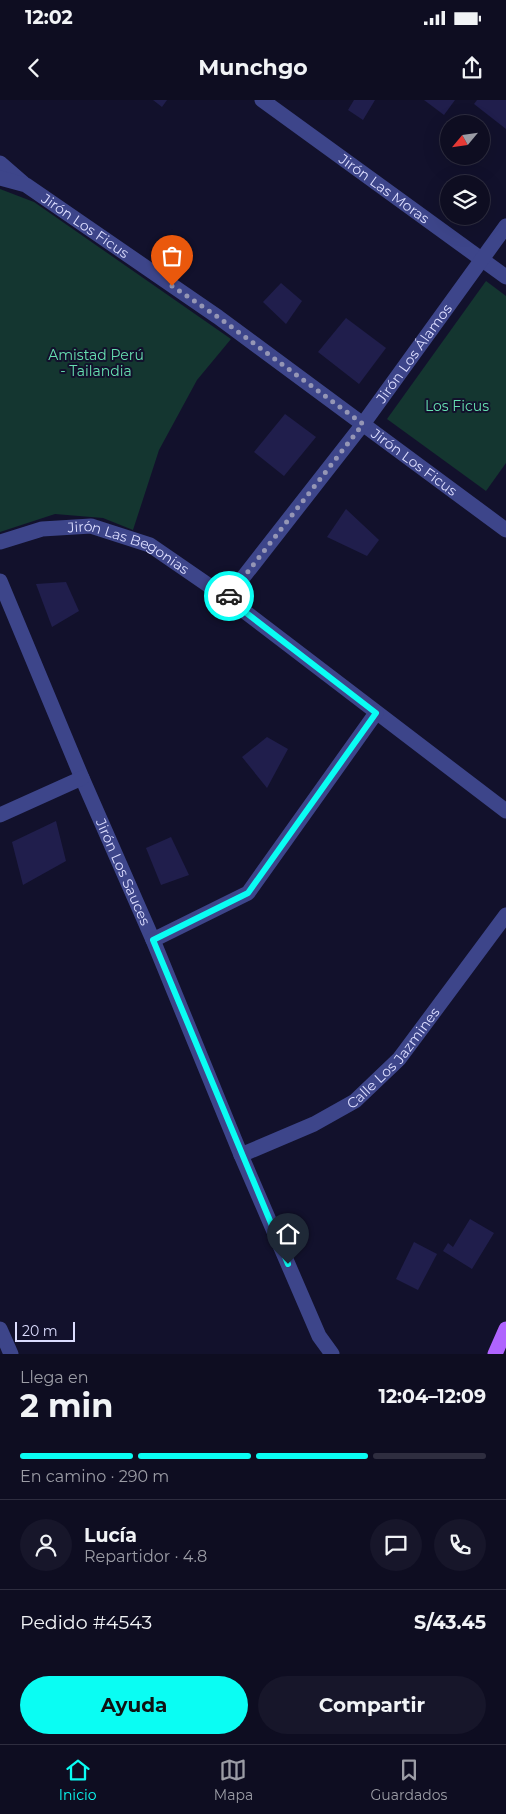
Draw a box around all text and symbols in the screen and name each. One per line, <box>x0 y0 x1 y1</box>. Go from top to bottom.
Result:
text: 12:02 <box>25 6 73 29</box>
icon: back <box>20 54 48 82</box>
text: Munchgo <box>198 54 308 81</box>
icon: share <box>458 54 486 82</box>
north arrow <box>440 115 490 165</box>
map controls <box>440 115 490 225</box>
street label: Jirón Las Moras <box>335 149 433 228</box>
button: layers <box>440 175 490 225</box>
street label: Jirón Los Ficus <box>37 189 133 262</box>
pin <box>151 235 193 286</box>
icon: bag <box>158 242 186 270</box>
street label: Jirón Los Álamos <box>372 300 456 407</box>
park label: Amistad Perú - Tailandia <box>48 346 144 380</box>
park label: Los Ficus <box>425 397 489 415</box>
street label: Jirón Los Ficus <box>367 424 461 500</box>
street label: Jirón Las Begonias <box>66 517 193 578</box>
courier <box>204 571 254 621</box>
icon: car <box>215 582 243 610</box>
street label: Jirón Los Sauces <box>91 815 155 928</box>
street label: Calle Los Jazmines <box>344 1003 444 1113</box>
pin <box>267 1213 309 1264</box>
icon: home <box>274 1220 302 1248</box>
scale bar <box>15 1319 75 1342</box>
text: 20 m <box>22 1322 58 1340</box>
text: Llega en <box>20 1368 88 1387</box>
text: 12:04–12:09 <box>378 1385 486 1408</box>
text: 2 min <box>20 1386 113 1425</box>
text: En camino · 290 m <box>20 1467 169 1486</box>
button: person <box>20 1519 72 1571</box>
button: chat <box>370 1519 422 1571</box>
button: phone <box>434 1519 486 1571</box>
text: Lucía <box>84 1524 137 1547</box>
text: Repartidor · 4.8 <box>84 1547 207 1566</box>
text: Pedido #4543 <box>20 1611 152 1634</box>
text: S/43.45 <box>414 1611 486 1634</box>
button: Ayuda <box>20 1676 248 1734</box>
button: Compartir <box>258 1676 486 1734</box>
tab: Inicio <box>59 1756 96 1804</box>
tab: Mapa <box>214 1756 253 1804</box>
tab: Guardados <box>371 1756 447 1804</box>

